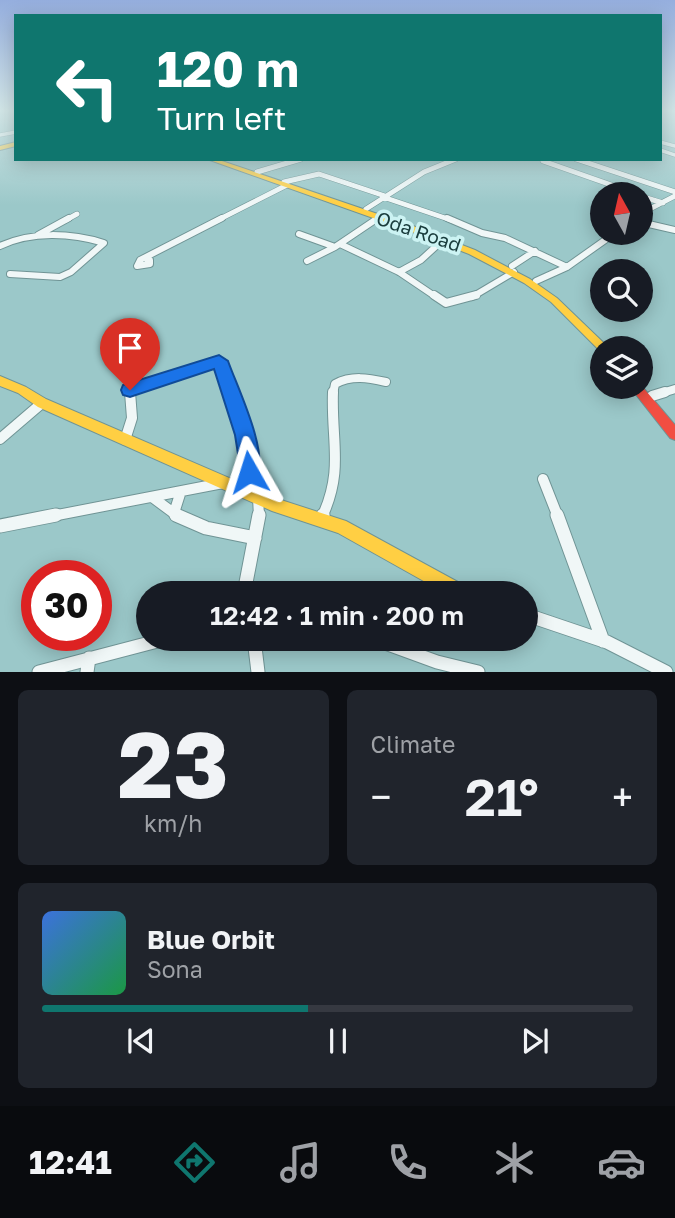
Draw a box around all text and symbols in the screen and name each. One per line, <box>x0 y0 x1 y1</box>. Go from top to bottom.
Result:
text: 120 m <box>157 39 299 98</box>
icon: left <box>42 42 133 133</box>
text: Turn left <box>157 99 286 137</box>
north arrow <box>590 182 653 245</box>
map controls <box>590 182 653 399</box>
street label: Oda Road <box>374 206 464 256</box>
button: search <box>590 259 653 322</box>
pin <box>100 318 160 390</box>
icon: arrive <box>111 329 149 367</box>
button: layers <box>590 336 653 399</box>
position arrow <box>212 435 286 509</box>
speed limit sign: 30 <box>21 560 112 651</box>
text: 12:42 · 1 min · 200 m <box>210 600 464 631</box>
text: 23 <box>118 709 229 818</box>
text: Climate <box>371 730 455 758</box>
text: 21° <box>465 765 539 827</box>
text: − <box>371 774 391 819</box>
text: + <box>612 774 633 819</box>
text: km/h <box>144 809 203 837</box>
text: Blue Orbit <box>147 924 275 955</box>
text: Sona <box>147 955 203 983</box>
icon: previous <box>122 1022 160 1060</box>
icon: pause <box>319 1022 357 1060</box>
icon: next <box>516 1022 554 1060</box>
icon: directions <box>170 1138 219 1187</box>
icon: music <box>276 1138 325 1187</box>
icon: phone <box>383 1138 432 1187</box>
icon: climate <box>490 1138 539 1187</box>
icon: car <box>597 1138 646 1187</box>
text: 12:41 <box>29 1143 112 1181</box>

